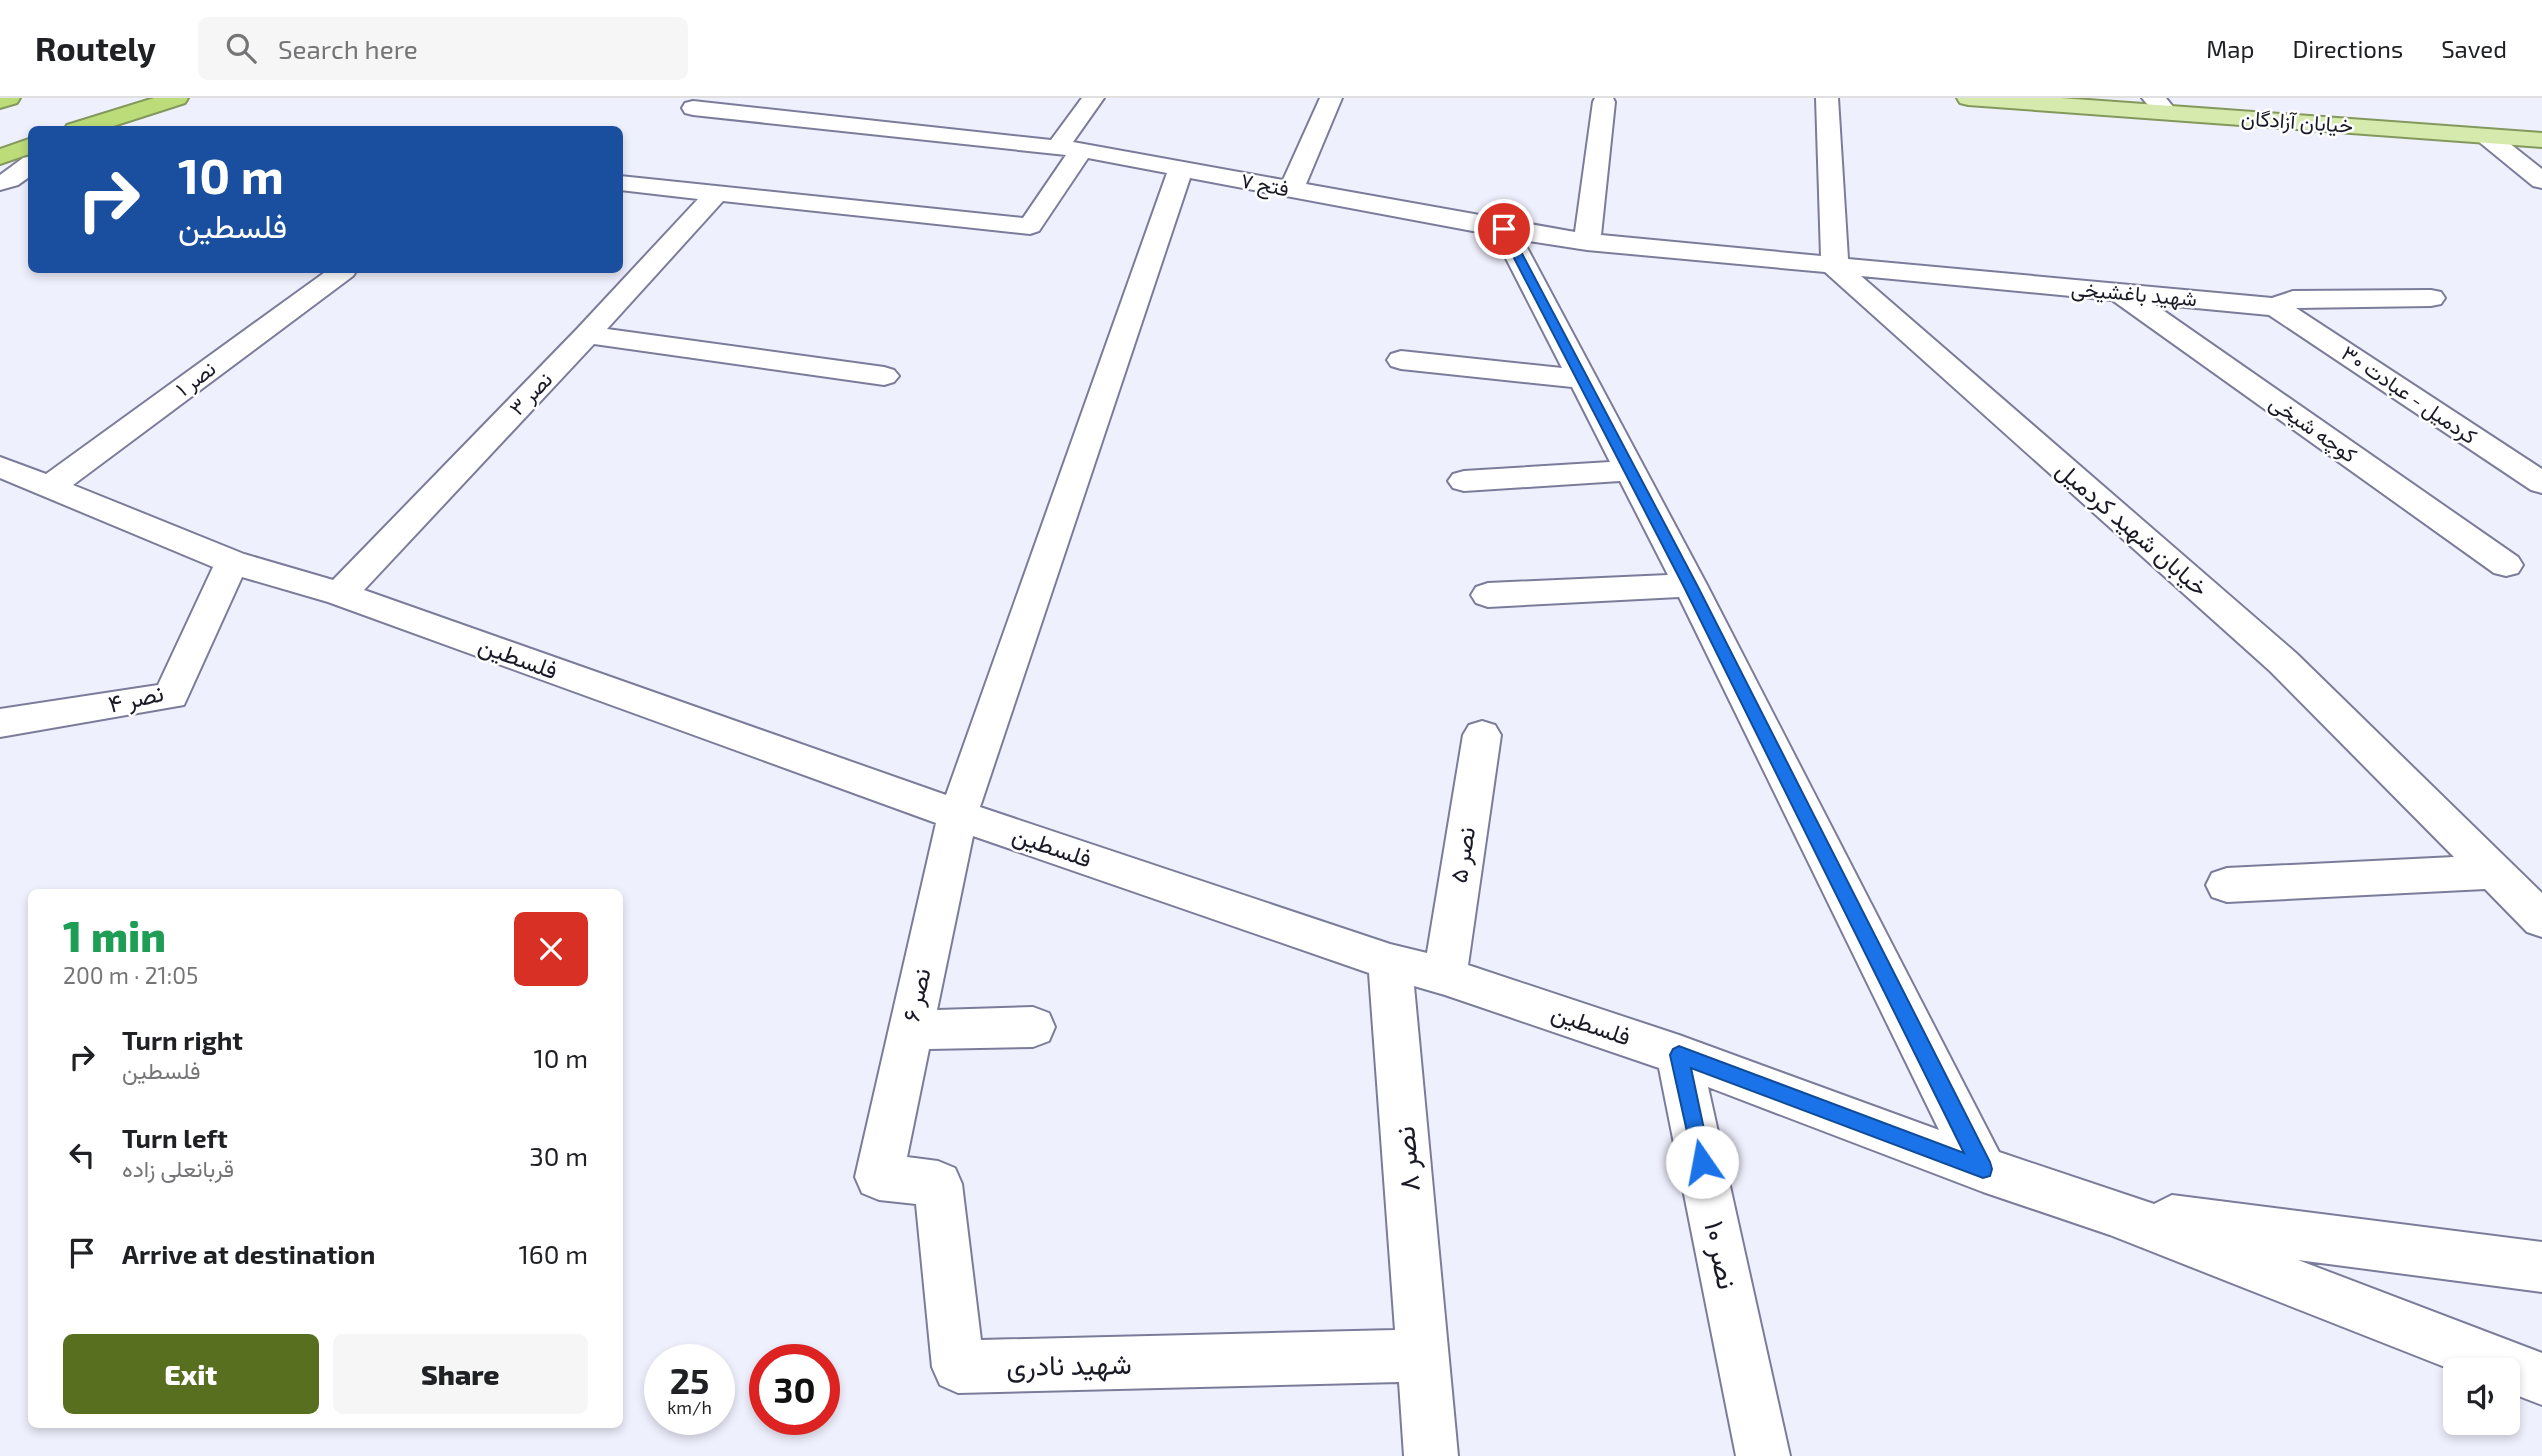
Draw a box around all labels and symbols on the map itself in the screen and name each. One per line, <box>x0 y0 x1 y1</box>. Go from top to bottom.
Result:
street label: خیابان آزادگان <box>2240 104 2354 139</box>
street label: فتح ۷ <box>1238 167 1292 203</box>
pin <box>1474 199 1534 259</box>
street label: شهید باغشیخی <box>2070 275 2198 312</box>
street label: کردمیل - عبادت ۳۰ <box>2336 339 2482 450</box>
street label: نصر ۱ <box>170 355 221 402</box>
street label: نصر ۳ <box>503 366 558 421</box>
street label: کوچه شیخی <box>2264 389 2362 469</box>
street label: خیابان شهید کردمیل <box>2050 454 2215 603</box>
street label: فلسطین <box>475 629 562 685</box>
street label: نصر ۴ <box>105 677 167 720</box>
street label: فلسطین <box>1009 819 1096 874</box>
street label: نصر ۵ <box>1443 825 1482 885</box>
street label: نصر ۶ <box>895 965 938 1025</box>
street label: فلسطین <box>1548 997 1635 1052</box>
street label: نصر ۸ <box>1386 1125 1428 1193</box>
position arrow <box>1665 1125 1739 1199</box>
street label: نصر ۱۰ <box>1696 1217 1746 1293</box>
speed limit sign: 30 <box>749 1344 840 1435</box>
street label: شهید نادری <box>1006 1346 1132 1384</box>

